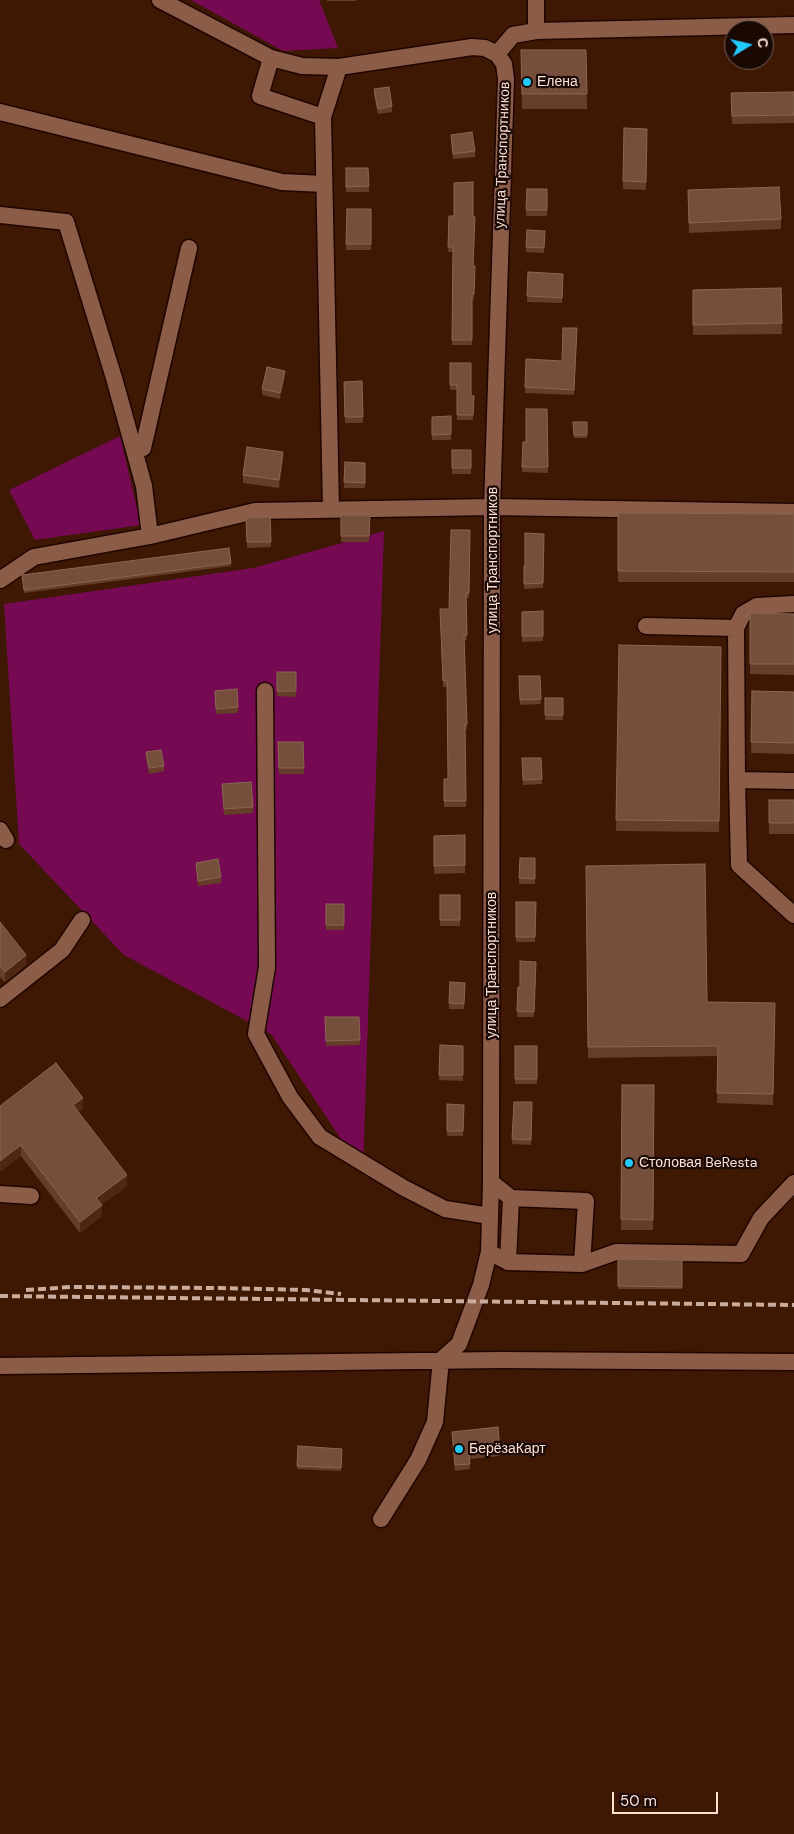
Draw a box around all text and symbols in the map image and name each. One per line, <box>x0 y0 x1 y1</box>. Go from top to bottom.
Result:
north arrow <box>724 20 774 70</box>
text: С <box>753 36 773 49</box>
place label: Елена <box>537 74 578 90</box>
marker: Елена <box>521 76 533 88</box>
street label: улица Транспортников <box>492 81 514 229</box>
street label: улица Транспортников <box>485 487 501 633</box>
street label: улица Транспортников <box>484 892 500 1038</box>
place label: Столовая BeResta <box>639 1155 757 1171</box>
marker: Столовая BeResta <box>623 1157 635 1169</box>
place label: БерёзаКарт <box>469 1441 546 1457</box>
marker: БерёзаКарт <box>453 1443 465 1455</box>
scale bar <box>614 1782 720 1814</box>
text: 50 m <box>620 1791 657 1811</box>

